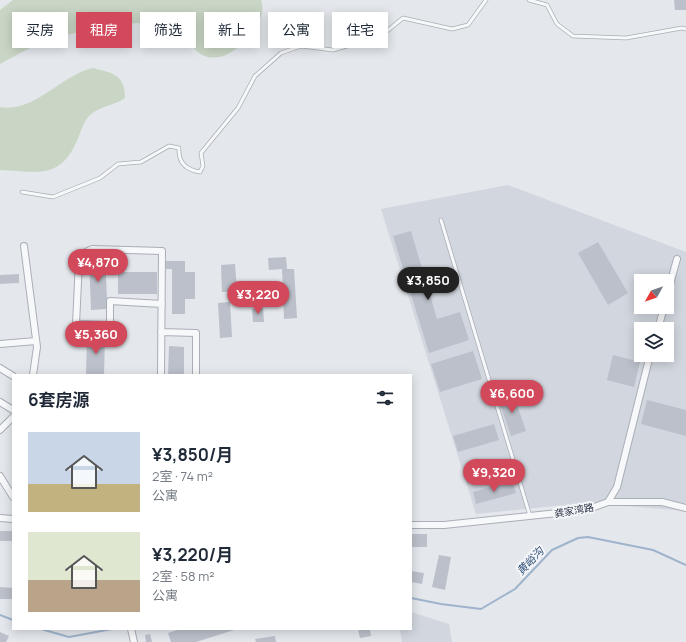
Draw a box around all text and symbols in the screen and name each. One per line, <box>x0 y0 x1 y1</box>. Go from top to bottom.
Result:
chip: 买房 <box>12 12 68 48</box>
chip: 租房 <box>76 12 132 48</box>
chip: 筛选 <box>140 12 196 48</box>
chip: 新上 <box>204 12 260 48</box>
chip: 公寓 <box>268 12 324 48</box>
chip: 住宅 <box>332 12 388 48</box>
pin: ¥4,870 <box>65 249 131 283</box>
text: ¥4,870 <box>77 253 119 271</box>
pin: ¥3,850 <box>395 267 461 301</box>
text: ¥3,850 <box>406 271 450 289</box>
north arrow <box>634 274 674 314</box>
map controls <box>634 274 674 362</box>
pin: ¥3,220 <box>225 281 291 315</box>
text: ¥3,220 <box>236 285 280 303</box>
pin: ¥5,360 <box>63 321 129 355</box>
button: layers <box>634 322 674 362</box>
text: ¥5,360 <box>74 325 118 343</box>
pin: ¥6,600 <box>479 380 545 414</box>
text: ¥6,600 <box>489 384 535 402</box>
icon: filters <box>374 387 396 409</box>
text: 6套房源 <box>28 388 90 411</box>
text: ¥3,850/月 <box>152 443 233 466</box>
icon: home <box>60 448 108 496</box>
pin: ¥9,320 <box>461 459 527 493</box>
text: ¥9,320 <box>472 463 516 481</box>
text: 2室 · 74 m² <box>152 467 213 485</box>
text: 公寓 <box>152 486 178 504</box>
street label: 龚家湾路 <box>553 500 595 520</box>
text: ¥3,220/月 <box>152 543 233 566</box>
water label: 黄峪沟 <box>513 543 547 578</box>
icon: home <box>60 548 108 596</box>
text: 2室 · 58 m² <box>152 567 214 585</box>
text: 公寓 <box>152 586 178 604</box>

